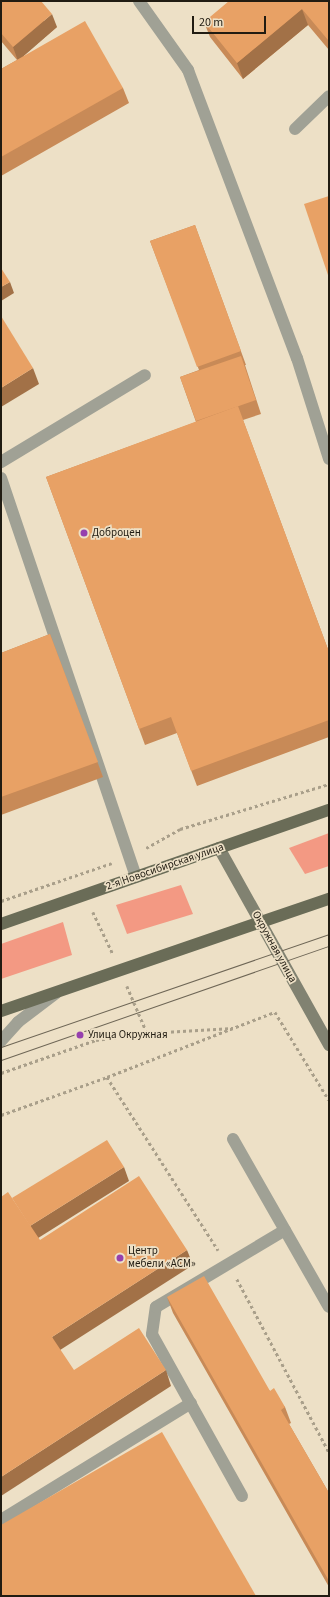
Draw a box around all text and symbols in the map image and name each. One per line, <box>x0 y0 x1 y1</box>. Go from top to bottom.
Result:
scale bar <box>194 8 268 34</box>
text: 20 m <box>199 14 223 31</box>
place label: Доброцен <box>92 526 141 540</box>
marker: Доброцен <box>79 528 89 538</box>
street label: 2-я Новосибирская улица <box>104 841 226 893</box>
street label: Окружная улица <box>249 909 299 985</box>
place label: Улица Окружная <box>88 1028 168 1042</box>
marker: Улица Окружная <box>75 1030 85 1040</box>
place label: Центр мебели «АСМ» <box>128 1245 196 1271</box>
marker: Центр мебели «АСМ» <box>115 1253 125 1263</box>

